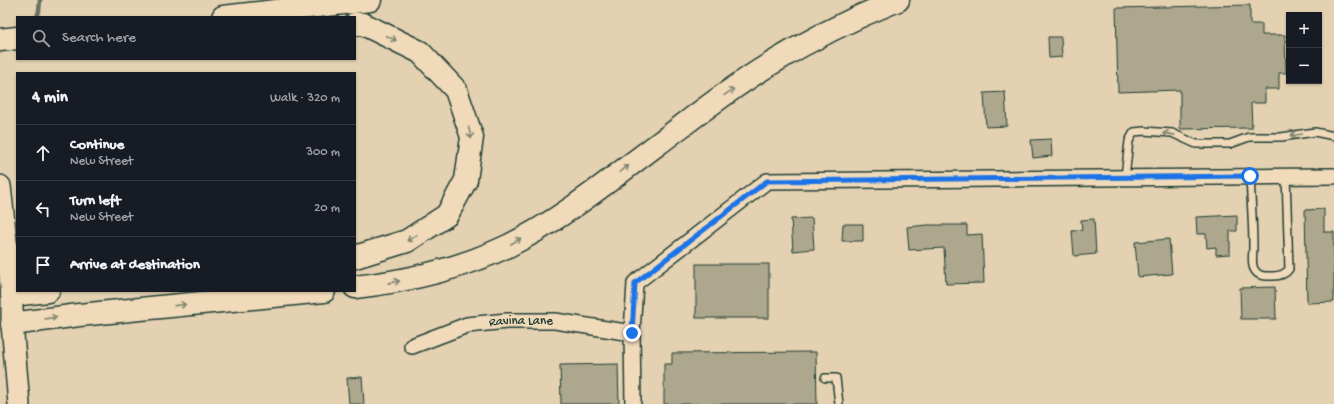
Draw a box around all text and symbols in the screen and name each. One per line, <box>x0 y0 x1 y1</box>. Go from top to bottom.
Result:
map controls <box>1286 12 1322 84</box>
button: + <box>1286 12 1322 48</box>
search box <box>16 16 356 60</box>
icon: search <box>30 27 52 49</box>
text: Search here <box>62 29 136 47</box>
one-way arrow <box>385 35 397 42</box>
button: − <box>1286 48 1322 84</box>
text: 4 min <box>32 88 68 108</box>
one-way arrow <box>723 88 734 96</box>
text: Walk · 320 m <box>270 91 340 106</box>
one-way arrow <box>466 126 474 139</box>
one-way arrow <box>1163 130 1176 138</box>
one-way arrow <box>1290 131 1303 139</box>
text: Continue <box>70 136 124 154</box>
icon: ahead <box>32 142 54 164</box>
text: 300 m <box>306 145 340 160</box>
text: New Street <box>70 154 133 169</box>
one-way arrow <box>619 165 630 173</box>
route start <box>1241 167 1259 185</box>
text: Turn left <box>70 192 121 210</box>
icon: left <box>32 198 54 220</box>
text: 20 m <box>314 201 340 216</box>
text: New Street <box>70 210 133 225</box>
one-way arrow <box>406 234 417 243</box>
one-way arrow <box>510 236 522 244</box>
icon: arrive <box>32 254 54 276</box>
text: Arrive at destination <box>70 256 200 274</box>
one-way arrow <box>387 277 400 285</box>
one-way arrow <box>173 301 186 309</box>
street label: Ravina Lane <box>488 313 553 330</box>
one-way arrow <box>44 315 57 322</box>
route end <box>623 324 641 342</box>

